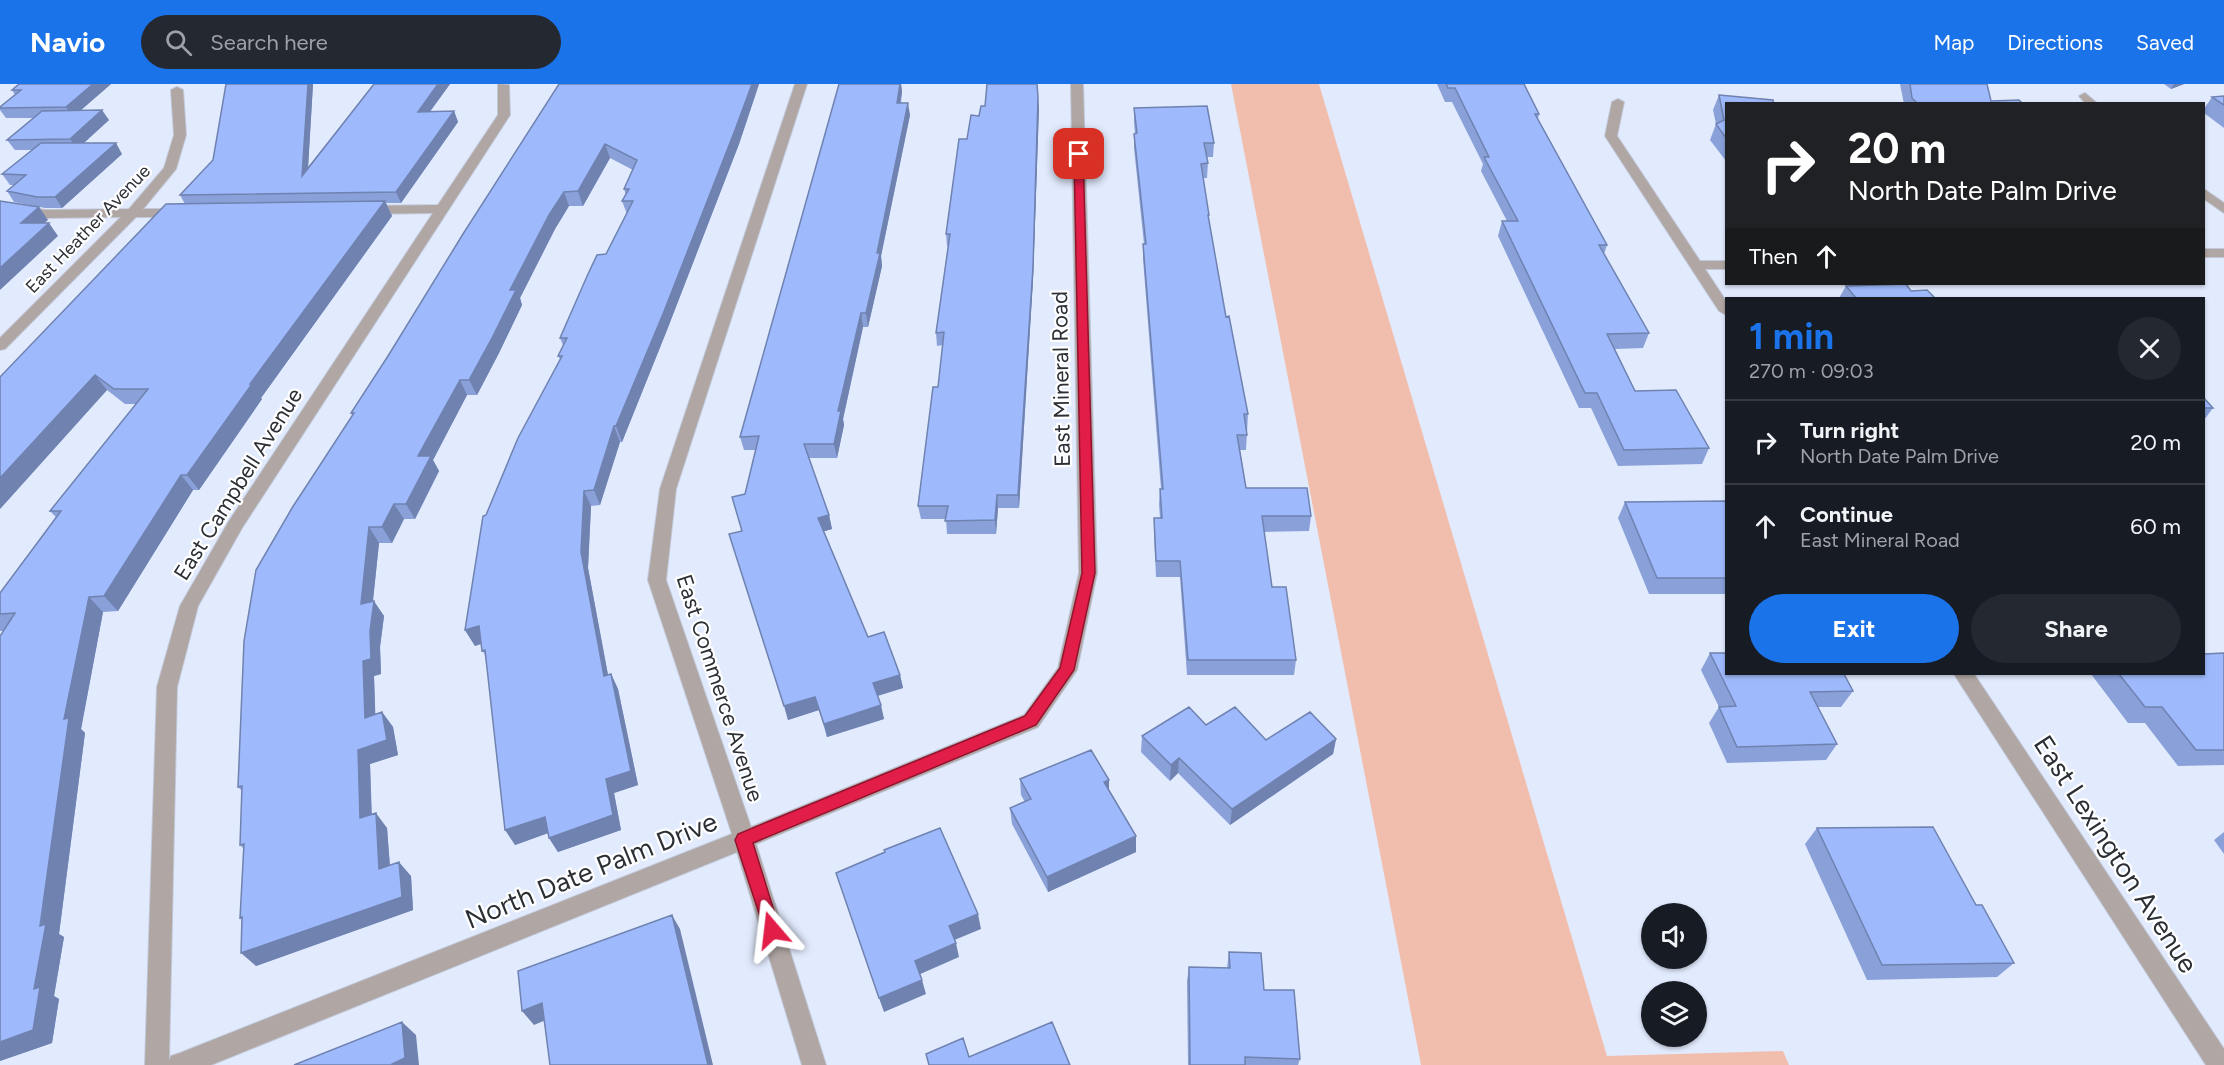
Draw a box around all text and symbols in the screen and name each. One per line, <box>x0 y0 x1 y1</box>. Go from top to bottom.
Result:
search box <box>141 15 561 69</box>
text: Navio <box>30 25 105 59</box>
icon: search <box>162 26 195 59</box>
text: Search here <box>210 29 328 56</box>
text: Map <box>1933 30 1974 55</box>
text: Directions <box>2007 30 2103 55</box>
text: Saved <box>2136 30 2194 55</box>
text: 20 m <box>1848 123 1946 174</box>
icon: right <box>1749 126 1827 204</box>
pin <box>1053 128 1104 179</box>
icon: arrive <box>1062 137 1095 170</box>
street label: East Heather Avenue <box>21 160 155 298</box>
text: North Date Palm Drive <box>1848 174 2117 207</box>
icon: ahead <box>1810 240 1843 273</box>
text: Then <box>1749 243 1798 270</box>
street label: East Mineral Road <box>1046 291 1076 467</box>
text: 1 min <box>1749 315 1834 358</box>
button: close <box>2118 317 2181 380</box>
text: 270 m · 09:03 <box>1749 359 1874 383</box>
street label: East Campbell Avenue <box>168 383 308 585</box>
text: Turn right <box>1800 417 1899 444</box>
icon: right <box>1749 426 1782 459</box>
text: 20 m <box>2130 429 2181 456</box>
text: North Date Palm Drive <box>1800 444 1999 468</box>
text: Continue <box>1800 501 1893 528</box>
icon: ahead <box>1749 510 1782 543</box>
text: 60 m <box>2130 513 2181 540</box>
text: East Mineral Road <box>1800 528 1960 552</box>
street label: East Commerce Avenue <box>670 571 770 805</box>
button: Exit <box>1749 594 1959 663</box>
button: Share <box>1971 594 2181 663</box>
street label: East Lexington Avenue <box>2027 729 2205 979</box>
street label: North Date Palm Drive <box>460 804 722 936</box>
position arrow <box>740 898 804 962</box>
map controls <box>1641 903 1707 1047</box>
button: sound <box>1641 903 1707 969</box>
button: layers <box>1641 981 1707 1047</box>

